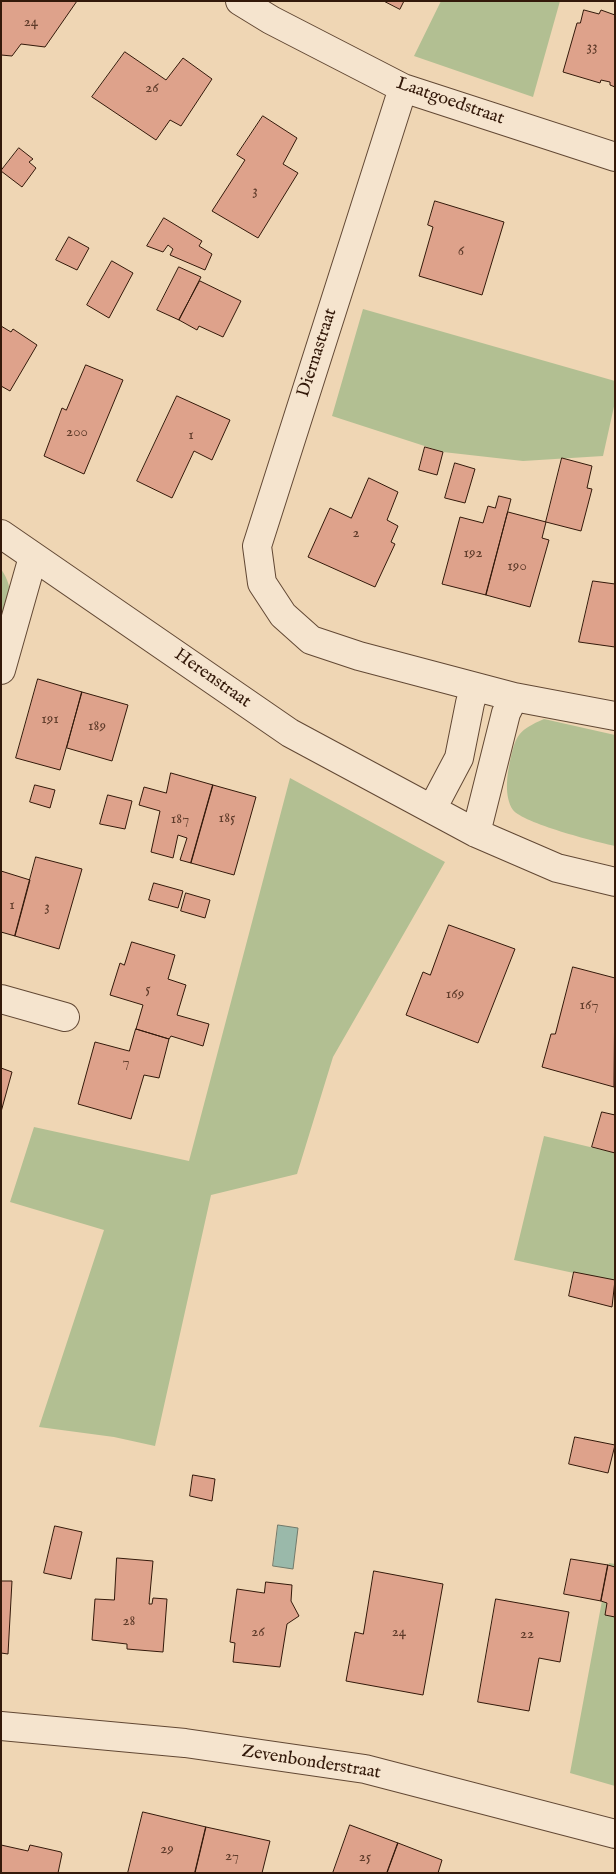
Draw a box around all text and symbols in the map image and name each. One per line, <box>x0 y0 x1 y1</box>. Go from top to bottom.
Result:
house number: 24 <box>24 14 38 32</box>
house number: 33 <box>586 39 598 57</box>
street label: Laatgoedstraat <box>393 73 507 131</box>
house number: 26 <box>145 80 159 98</box>
house number: 3 <box>252 183 258 201</box>
house number: 6 <box>458 243 464 261</box>
street label: Diernastraat <box>293 306 343 400</box>
house number: 200 <box>66 424 88 442</box>
house number: 1 <box>188 427 194 445</box>
house number: 2 <box>352 525 360 543</box>
house number: 192 <box>463 545 483 563</box>
house number: 190 <box>507 558 527 576</box>
street label: Herenstraat <box>169 645 255 713</box>
house number: 191 <box>41 711 59 729</box>
house number: 189 <box>88 718 106 736</box>
house number: 185 <box>219 810 235 828</box>
house number: 187 <box>171 811 189 829</box>
house number: 1 <box>9 897 15 915</box>
house number: 3 <box>44 899 50 917</box>
house number: 5 <box>145 981 151 999</box>
house number: 169 <box>446 986 464 1004</box>
house number: 167 <box>580 997 598 1015</box>
house number: 7 <box>122 1054 130 1072</box>
house number: 28 <box>123 1613 135 1631</box>
house number: 26 <box>251 1624 265 1642</box>
house number: 24 <box>392 1624 406 1642</box>
house number: 22 <box>520 1626 534 1644</box>
street label: Zevenbonderstraat <box>240 1741 382 1785</box>
house number: 29 <box>160 1841 174 1859</box>
house number: 27 <box>225 1848 239 1866</box>
house number: 25 <box>359 1849 371 1867</box>

